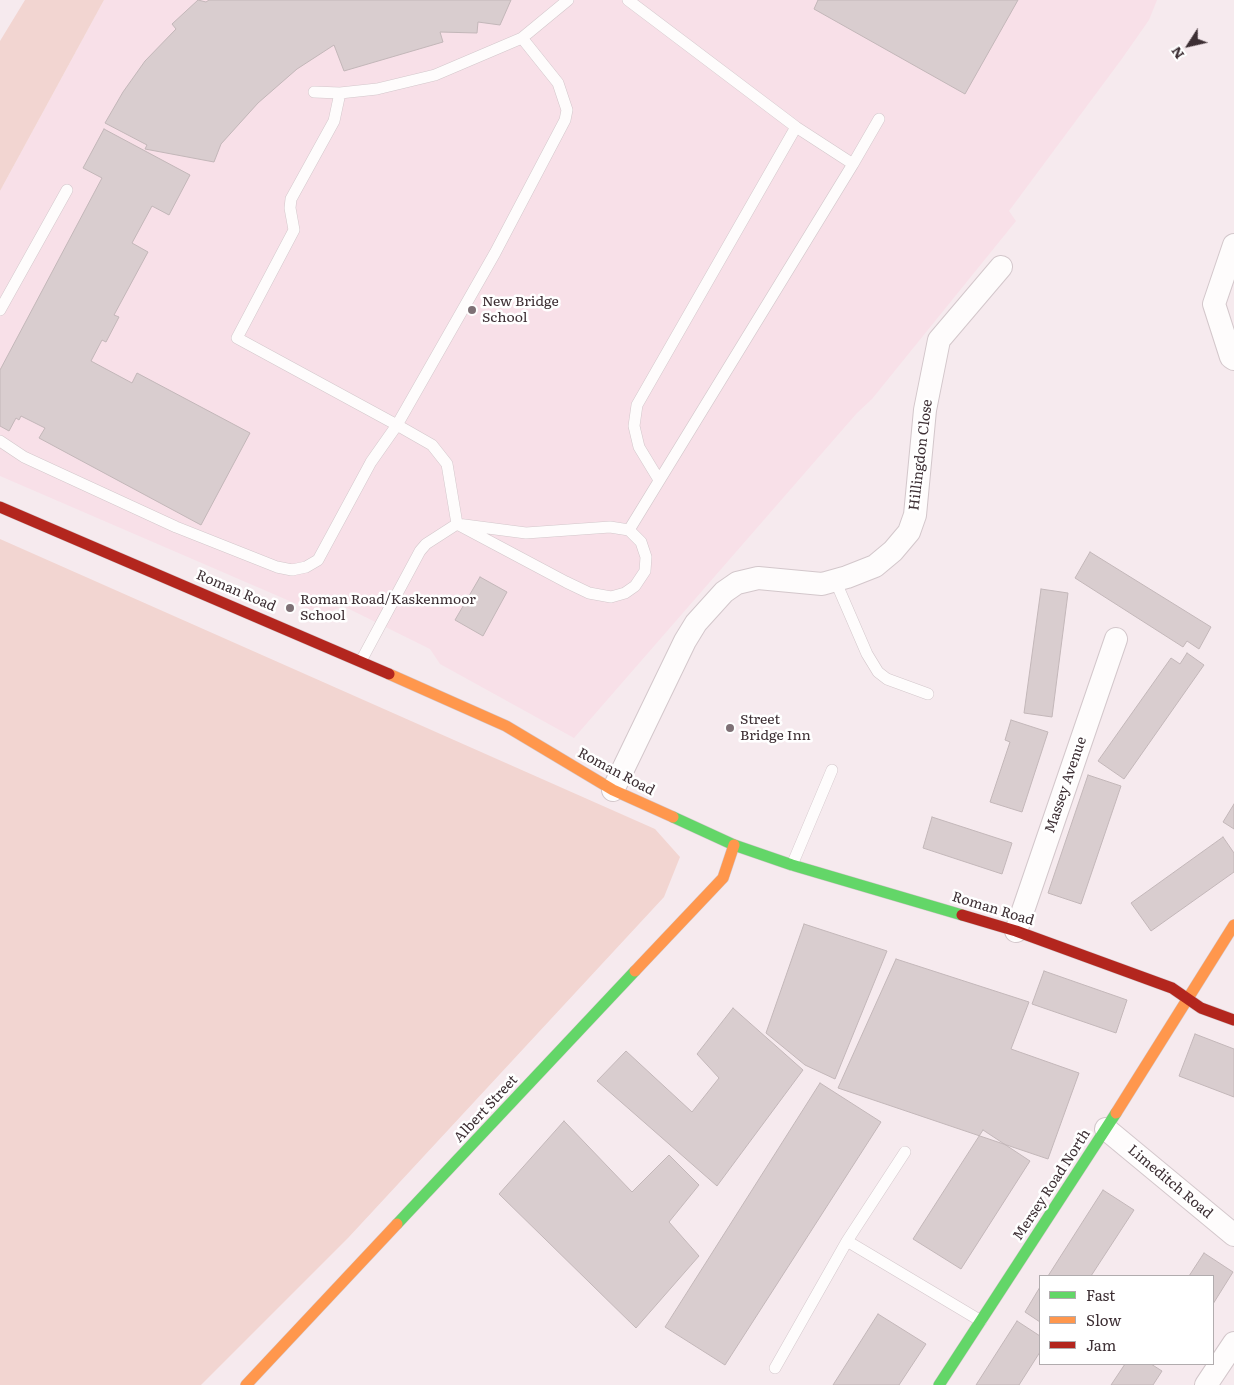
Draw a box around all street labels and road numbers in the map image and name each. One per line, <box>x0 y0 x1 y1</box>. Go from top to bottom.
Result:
street label: Hillingdon Close <box>906 399 936 511</box>
street label: Roman Road <box>194 567 278 615</box>
street label: Massey Avenue <box>1042 735 1090 835</box>
street label: Roman Road <box>575 745 657 799</box>
street label: Roman Road <box>950 889 1036 929</box>
street label: Albert Street <box>451 1072 521 1146</box>
street label: Mersey Road North <box>1010 1126 1094 1244</box>
street label: Limeditch Road <box>1124 1142 1216 1222</box>

